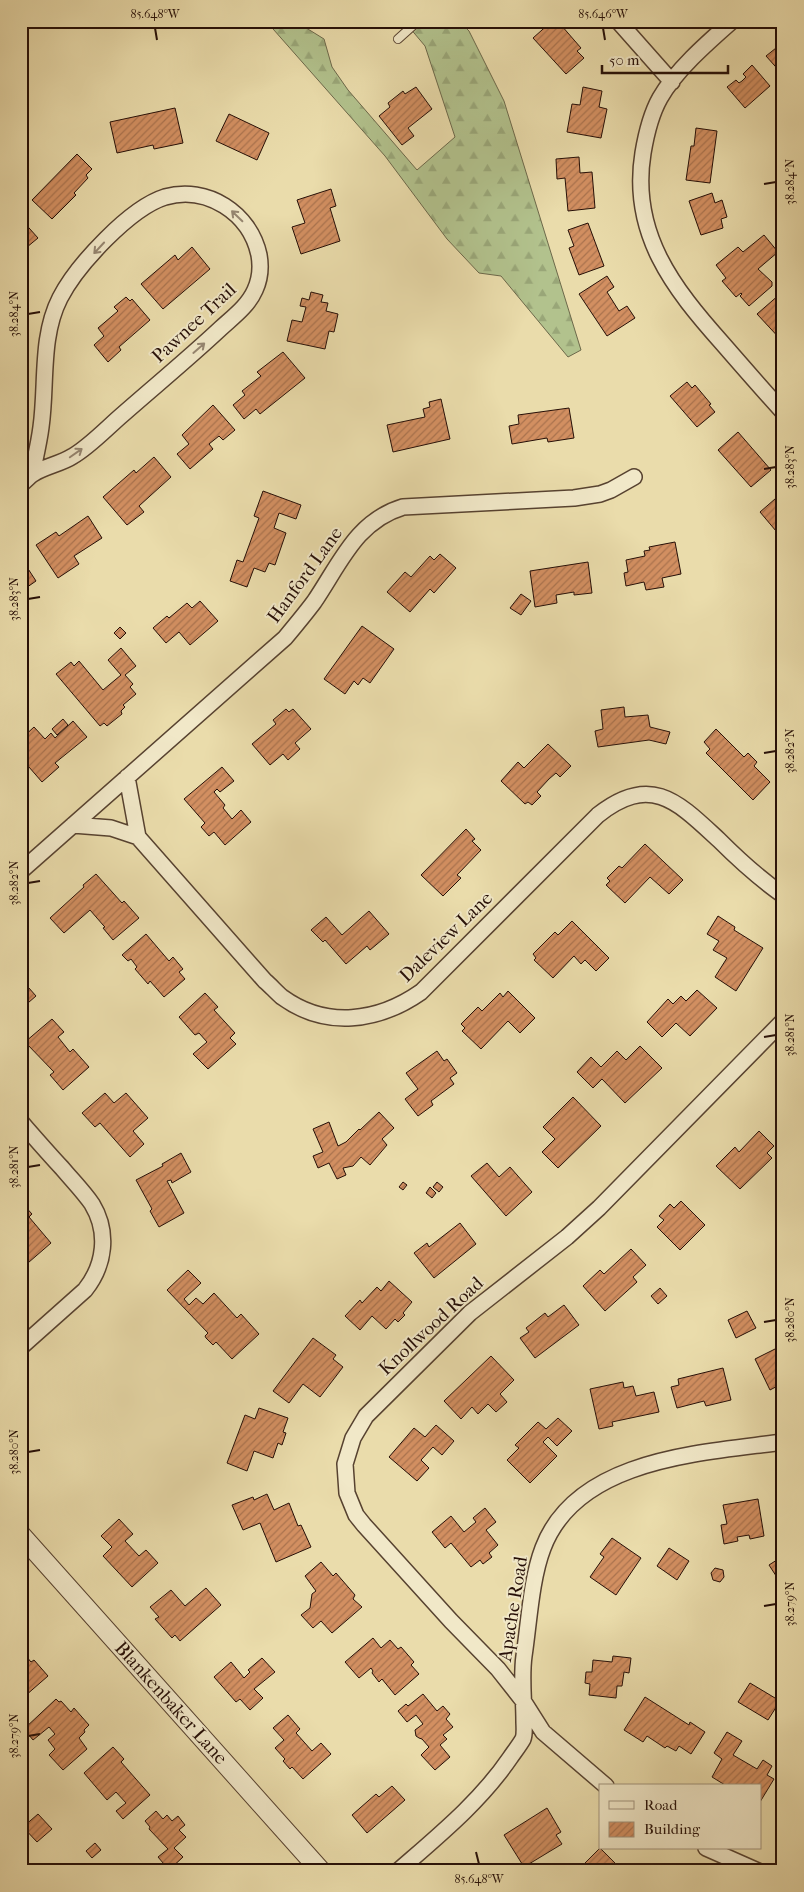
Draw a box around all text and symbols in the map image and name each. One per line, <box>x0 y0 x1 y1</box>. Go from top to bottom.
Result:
text: 85.648°W <box>130 7 181 21</box>
text: 85.646°W <box>578 7 629 21</box>
scale bar <box>602 42 728 74</box>
text: 50 m <box>609 51 640 69</box>
text: 38.284°N <box>783 159 797 205</box>
one-way arrow <box>231 210 243 222</box>
one-way arrow <box>93 242 105 254</box>
street label: Pawnee Trail <box>147 279 241 367</box>
text: 38.284°N <box>7 291 21 337</box>
one-way arrow <box>193 342 206 354</box>
text: 38.283°N <box>783 445 797 489</box>
one-way arrow <box>69 448 83 458</box>
street label: Hanford Lane <box>263 523 347 627</box>
text: 38.283°N <box>7 577 21 621</box>
text: 38.282°N <box>783 728 797 774</box>
text: 38.282°N <box>7 860 21 906</box>
street label: Daleview Lane <box>395 887 497 987</box>
text: 38.281°N <box>783 1013 797 1057</box>
text: 38.281°N <box>7 1145 21 1189</box>
street label: Knollwood Road <box>374 1272 488 1380</box>
text: 38.280°N <box>783 1297 797 1343</box>
text: 38.280°N <box>7 1429 21 1475</box>
street label: Apache Road <box>494 1554 532 1664</box>
text: 38.279°N <box>783 1582 797 1627</box>
street label: Blankenbaker Lane <box>110 1637 232 1769</box>
text: 38.279°N <box>7 1714 21 1759</box>
legend <box>599 1784 762 1850</box>
text: Road <box>644 1796 678 1814</box>
text: Building <box>644 1820 701 1838</box>
text: 85.648°W <box>454 1872 505 1886</box>

